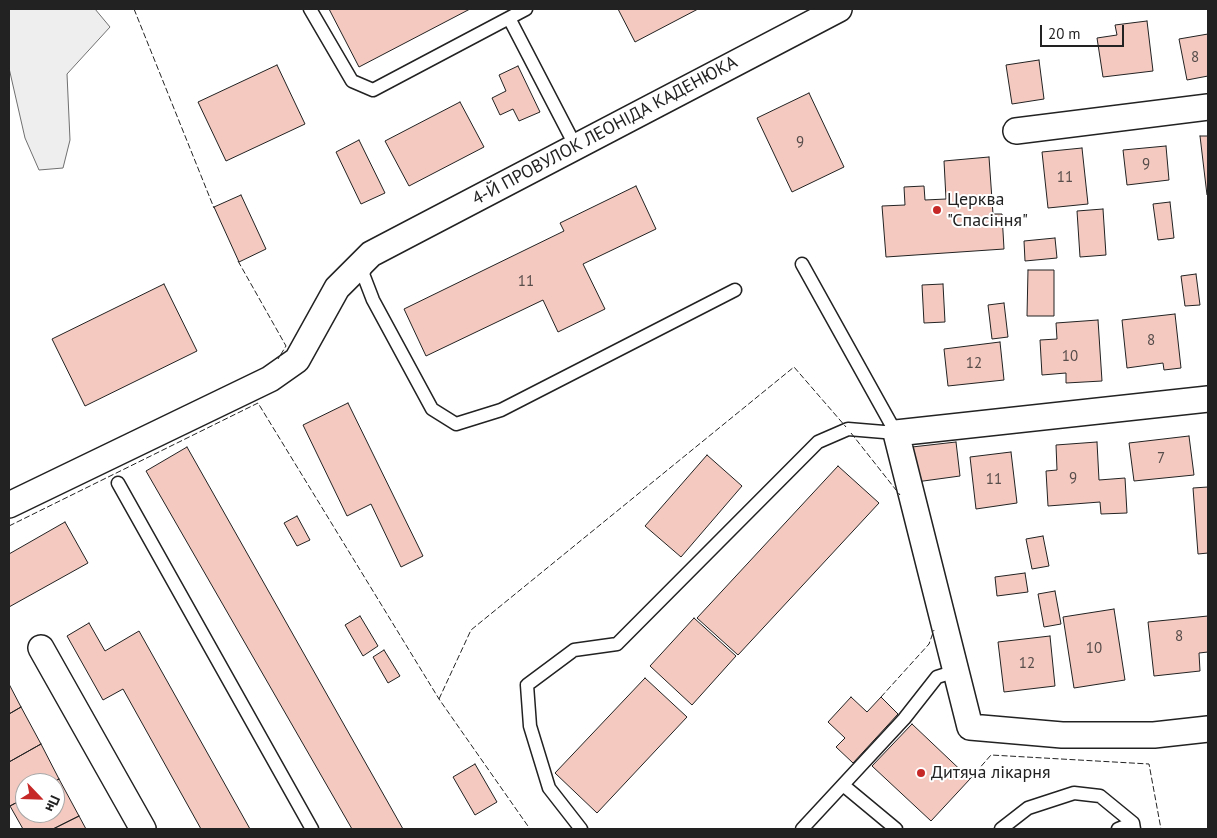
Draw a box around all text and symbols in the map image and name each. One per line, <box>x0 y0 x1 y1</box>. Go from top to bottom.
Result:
scale bar <box>1042 15 1126 47</box>
text: 20 m <box>1048 24 1081 43</box>
house number: 8 <box>1191 49 1199 67</box>
street label: 4-Й ПРОВУЛОК ЛЕОНІДА КАДЕНЮКА <box>469 52 741 210</box>
house number: 9 <box>796 134 804 152</box>
house number: 9 <box>1142 156 1150 174</box>
house number: 11 <box>1057 169 1073 187</box>
place label: Церква "Спасіння" <box>947 189 1028 232</box>
marker: Церква "Спасіння" <box>931 204 943 216</box>
house number: 11 <box>518 273 534 291</box>
house number: 8 <box>1147 332 1155 350</box>
house number: 10 <box>1062 348 1078 366</box>
house number: 12 <box>966 355 982 373</box>
house number: 7 <box>1157 450 1165 468</box>
house number: 9 <box>1069 470 1077 488</box>
house number: 11 <box>986 471 1002 489</box>
house number: 8 <box>1175 628 1183 646</box>
house number: 10 <box>1086 640 1102 658</box>
house number: 12 <box>1019 655 1035 673</box>
place label: Дитяча лікарня <box>931 762 1051 784</box>
marker: Дитяча лікарня <box>915 767 927 779</box>
north arrow <box>15 773 65 823</box>
text: Пн <box>41 793 64 815</box>

